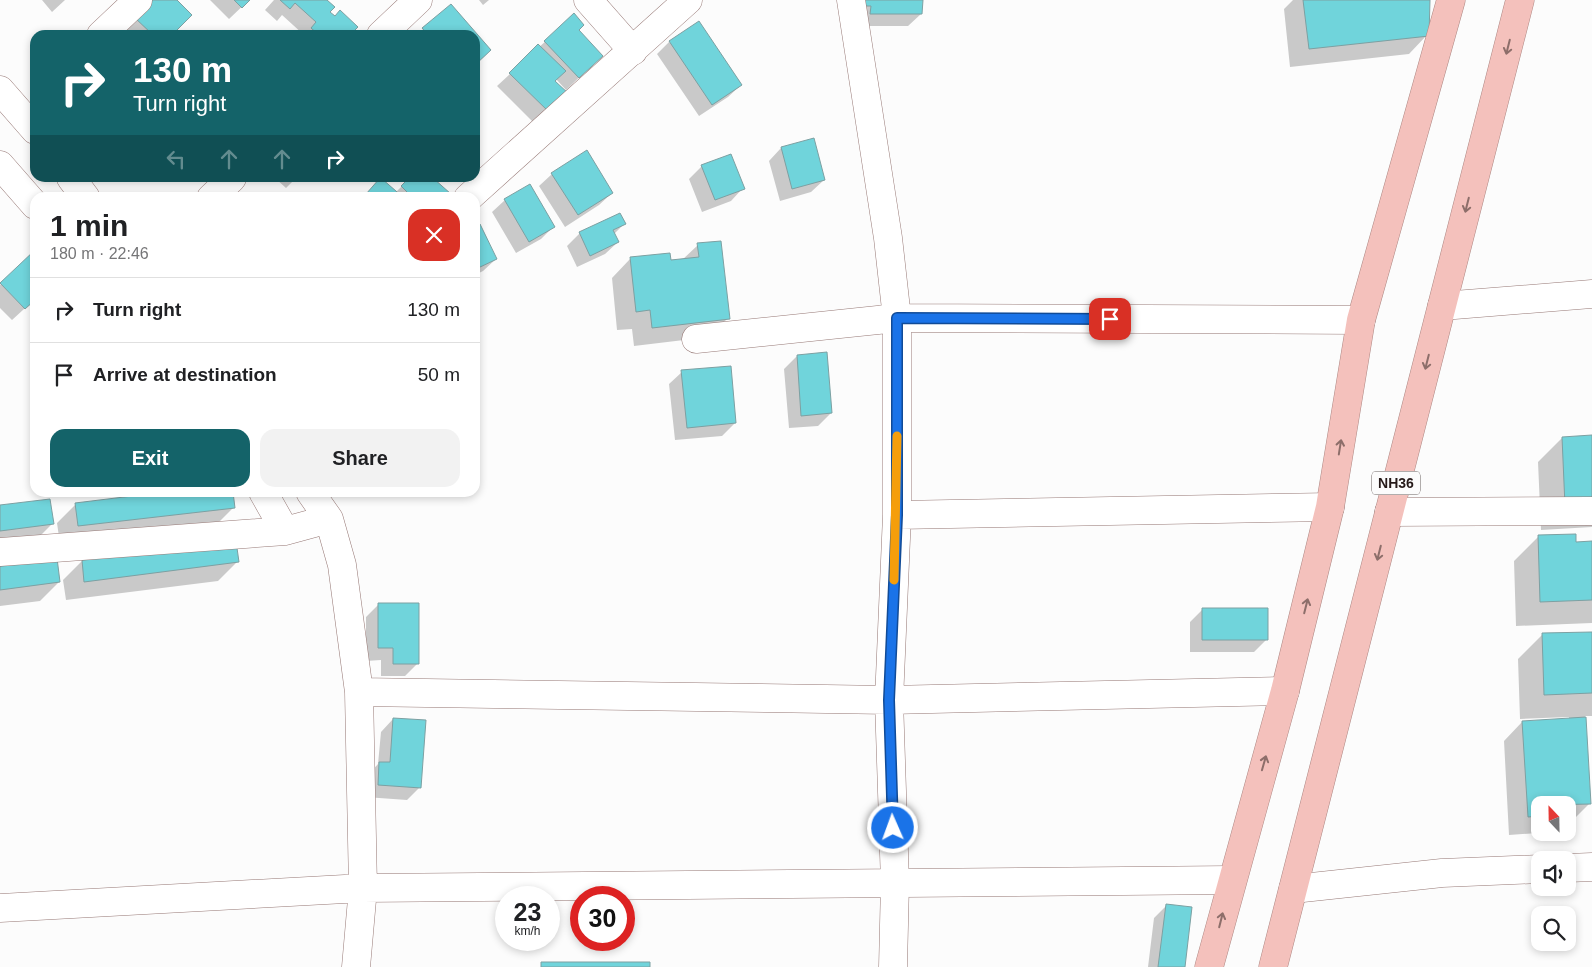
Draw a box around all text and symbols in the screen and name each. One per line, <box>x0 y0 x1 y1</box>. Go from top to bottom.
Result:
one-way arrow <box>1503 39 1512 55</box>
icon: right <box>50 50 115 115</box>
text: 130 m <box>133 50 232 89</box>
text: Turn right <box>133 91 226 116</box>
icon: left <box>162 145 190 173</box>
icon: ahead <box>215 145 243 173</box>
icon: ahead <box>268 145 296 173</box>
icon: right <box>321 145 349 173</box>
one-way arrow <box>1462 196 1472 212</box>
text: 1 min <box>50 209 128 242</box>
button: close <box>408 209 460 261</box>
text: 180 m · 22:46 <box>50 245 149 262</box>
icon: right <box>50 296 78 324</box>
pin <box>1089 298 1131 340</box>
text: Turn right <box>93 299 181 320</box>
text: 130 m <box>407 299 460 320</box>
icon: arrive <box>1096 305 1124 333</box>
one-way arrow <box>1422 354 1431 370</box>
icon: arrive <box>50 361 78 389</box>
text: Arrive at destination <box>93 364 277 385</box>
text: 50 m <box>418 364 460 385</box>
button: Exit <box>50 429 250 487</box>
button: Share <box>260 429 460 487</box>
one-way arrow <box>1335 440 1345 456</box>
road number: NH36 <box>1372 472 1420 494</box>
one-way arrow <box>1373 545 1383 561</box>
one-way arrow <box>1302 599 1311 615</box>
one-way arrow <box>1260 756 1270 772</box>
north arrow <box>1531 796 1576 841</box>
map controls <box>1531 796 1576 951</box>
position arrow <box>866 801 918 853</box>
button: sound <box>1531 851 1576 896</box>
speed limit sign: 30 <box>570 886 635 951</box>
text: 23 <box>514 898 541 926</box>
button: search <box>1531 906 1576 951</box>
one-way arrow <box>1217 912 1226 928</box>
text: km/h <box>514 924 541 938</box>

